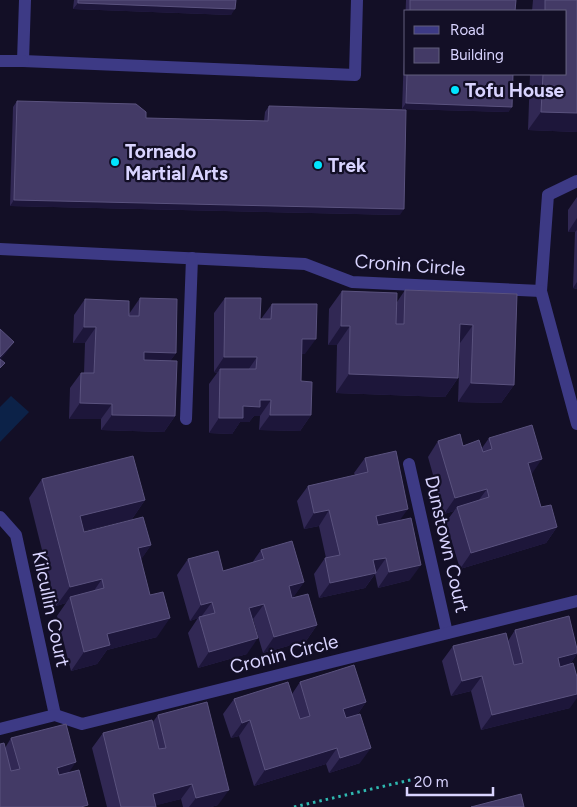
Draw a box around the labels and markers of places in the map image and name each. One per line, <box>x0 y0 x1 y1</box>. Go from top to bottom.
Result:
place label: Tofu House <box>465 79 565 102</box>
marker: Tofu House <box>449 84 461 96</box>
place label: Tornado Martial Arts <box>125 140 228 185</box>
place label: Trek <box>328 154 367 177</box>
marker: Tornado Martial Arts <box>109 156 121 168</box>
marker: Trek <box>312 159 324 171</box>

